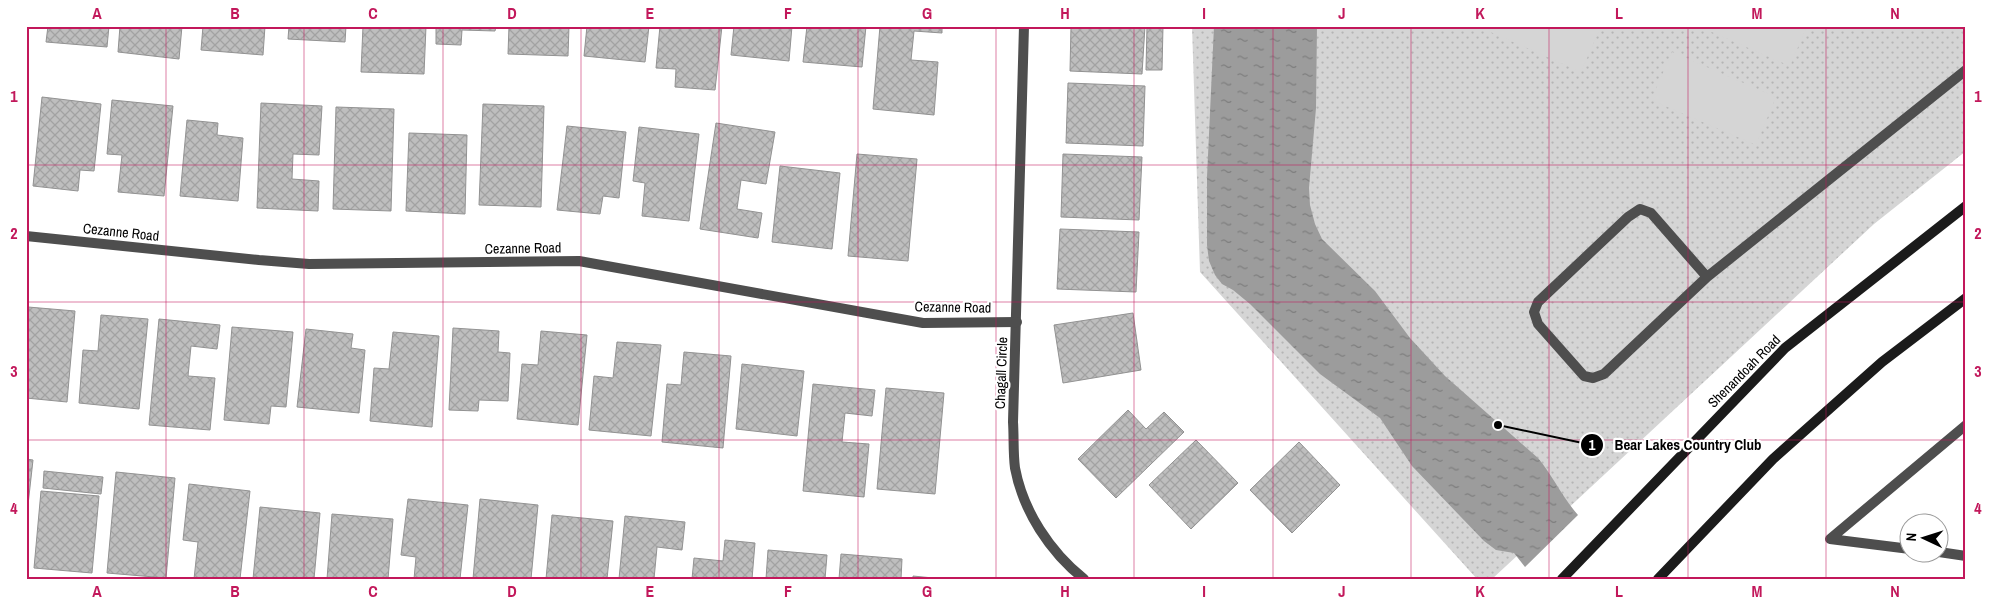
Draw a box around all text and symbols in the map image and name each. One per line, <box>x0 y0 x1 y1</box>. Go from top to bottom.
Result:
text: A <box>92 2 102 24</box>
text: B <box>230 2 240 24</box>
text: C <box>368 2 378 24</box>
text: D <box>507 2 517 24</box>
text: E <box>646 2 655 24</box>
text: F <box>784 2 792 24</box>
text: G <box>922 2 932 24</box>
text: H <box>1060 2 1070 24</box>
text: I <box>1202 2 1206 24</box>
text: J <box>1338 2 1346 24</box>
text: K <box>1475 2 1485 24</box>
text: L <box>1615 2 1623 24</box>
text: M <box>1752 2 1763 24</box>
text: N <box>1890 2 1900 24</box>
text: 1 <box>10 85 18 107</box>
text: 1 <box>1974 85 1982 107</box>
street label: Cezanne Road <box>82 219 160 245</box>
text: 2 <box>10 222 18 244</box>
text: 2 <box>1974 222 1982 244</box>
street label: Cezanne Road <box>485 238 561 258</box>
street label: Cezanne Road <box>915 297 991 317</box>
street label: Shenandoah Road <box>1704 331 1784 411</box>
street label: Chagall Circle <box>991 337 1011 409</box>
text: 3 <box>10 360 18 382</box>
text: 3 <box>1974 360 1982 382</box>
callout: Bear Lakes Country Club <box>1579 430 1771 460</box>
text: 1 <box>1589 434 1596 455</box>
text: Bear Lakes Country Club <box>1615 434 1761 455</box>
text: 4 <box>10 497 18 519</box>
text: 4 <box>1974 497 1982 519</box>
north arrow <box>1900 512 1950 562</box>
text: N <box>1902 532 1920 542</box>
text: A <box>92 580 102 602</box>
text: B <box>230 580 240 602</box>
text: C <box>368 580 378 602</box>
text: D <box>507 580 517 602</box>
text: E <box>646 580 655 602</box>
text: F <box>784 580 792 602</box>
text: G <box>922 580 932 602</box>
text: H <box>1060 580 1070 602</box>
text: I <box>1202 580 1206 602</box>
text: J <box>1338 580 1346 602</box>
text: K <box>1475 580 1485 602</box>
text: L <box>1615 580 1623 602</box>
text: M <box>1752 580 1763 602</box>
text: N <box>1890 580 1900 602</box>

